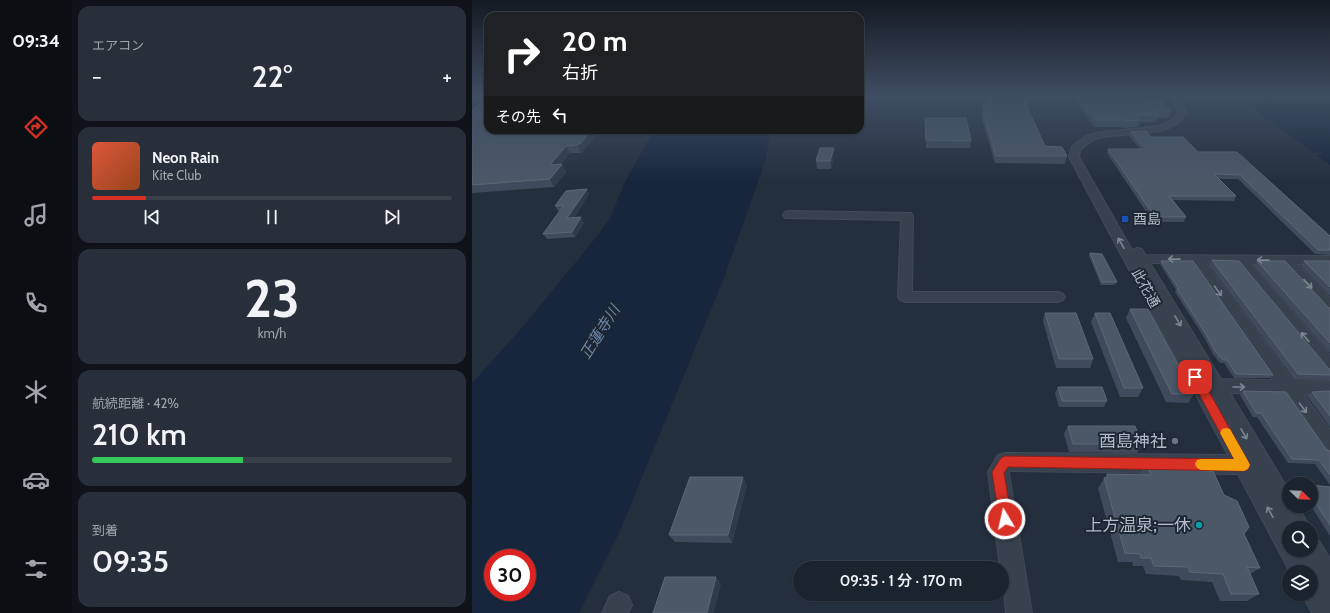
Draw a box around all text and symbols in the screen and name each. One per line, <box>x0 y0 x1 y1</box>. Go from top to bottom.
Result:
text: 20 m <box>562 24 627 58</box>
icon: right <box>496 28 548 80</box>
text: 09:34 <box>12 30 60 52</box>
text: エアコン <box>92 37 144 53</box>
text: 22° <box>252 58 292 95</box>
text: 右折 <box>562 62 598 84</box>
text: − <box>92 63 102 90</box>
text: + <box>442 63 452 90</box>
icon: left <box>549 104 571 126</box>
text: その先 <box>496 108 541 126</box>
icon: directions <box>22 113 50 141</box>
text: Neon Rain <box>152 149 219 167</box>
text: Kite Club <box>152 167 201 183</box>
icon: music <box>22 201 50 229</box>
icon: previous <box>141 206 163 228</box>
icon: pause <box>261 206 283 228</box>
icon: next <box>381 206 403 228</box>
place label: 酉島 <box>1133 210 1161 228</box>
marker: 酉島 <box>1120 214 1130 224</box>
one-way arrow <box>1116 237 1124 249</box>
one-way arrow <box>1168 255 1181 263</box>
one-way arrow <box>1257 256 1270 264</box>
street label: 此花通 <box>1128 265 1164 311</box>
text: 23 <box>244 267 300 330</box>
one-way arrow <box>1303 278 1312 288</box>
one-way arrow <box>1214 285 1222 296</box>
icon: phone <box>22 289 50 317</box>
water label: 正蓮寺川 <box>576 300 625 362</box>
one-way arrow <box>1174 315 1182 326</box>
text: km/h <box>258 325 286 341</box>
one-way arrow <box>1301 331 1310 342</box>
pin <box>1178 360 1212 394</box>
icon: arrive <box>1184 366 1206 388</box>
icon: climate <box>22 378 50 406</box>
one-way arrow <box>1232 383 1245 391</box>
text: 航続距離 · 42% <box>92 395 179 411</box>
one-way arrow <box>1298 402 1307 413</box>
text: 210 km <box>92 416 187 453</box>
one-way arrow <box>1240 428 1248 440</box>
place label: 酉島神社 <box>1099 431 1167 451</box>
marker: 酉島神社 <box>1170 436 1180 446</box>
icon: car <box>22 466 50 494</box>
north arrow <box>1282 477 1318 513</box>
map controls <box>1282 477 1318 601</box>
position arrow <box>984 498 1026 540</box>
one-way arrow <box>1266 506 1273 518</box>
place label: 上方温泉;一休 <box>1085 515 1191 535</box>
marker: 上方温泉;一休 <box>1194 520 1204 530</box>
button: search <box>1282 521 1318 557</box>
text: 到着 <box>92 522 118 538</box>
text: 09:35 <box>92 543 169 580</box>
speed limit sign: 30 <box>484 549 536 601</box>
icon: filters <box>22 555 50 583</box>
button: layers <box>1282 565 1318 601</box>
text: 09:35 · 1 分 · 170 m <box>840 572 962 590</box>

